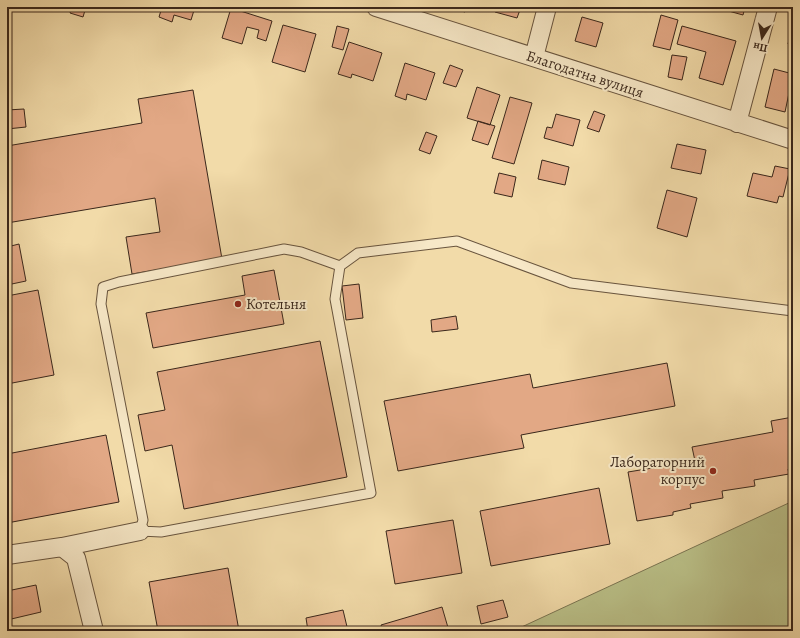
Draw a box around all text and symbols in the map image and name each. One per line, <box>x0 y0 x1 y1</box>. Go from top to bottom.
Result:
north arrow <box>742 18 782 58</box>
text: Пн <box>751 38 769 56</box>
street label: Благодатна вулиця <box>524 46 646 102</box>
place label: Котельня <box>246 294 306 314</box>
marker: Котельня <box>233 299 243 309</box>
place label: Лабораторний корпус <box>610 452 705 489</box>
marker: Лабораторний корпус <box>708 466 718 476</box>

